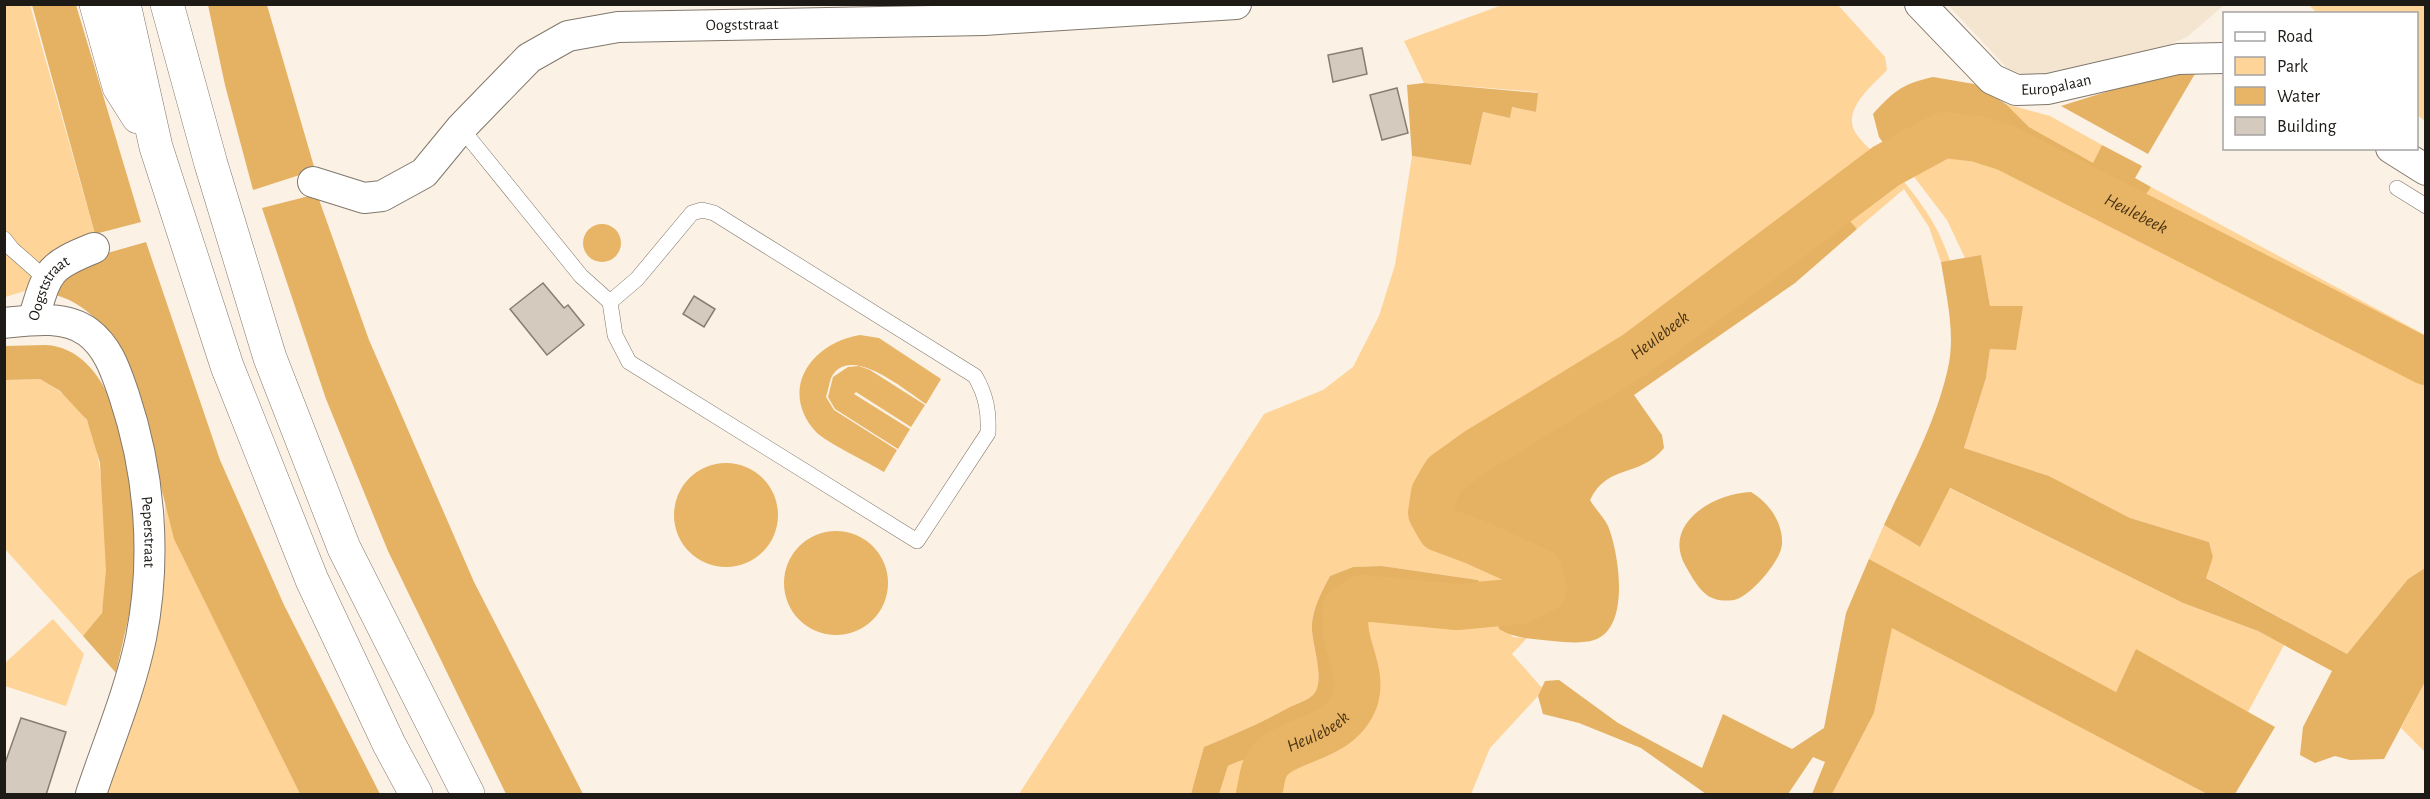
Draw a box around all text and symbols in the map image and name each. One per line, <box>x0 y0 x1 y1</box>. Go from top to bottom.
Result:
legend <box>2223 12 2418 150</box>
street label: Oogststraat <box>706 16 779 33</box>
text: Road <box>2277 28 2313 46</box>
text: Park <box>2277 58 2309 76</box>
street label: Europalaan <box>2021 71 2093 98</box>
text: Water <box>2277 88 2320 106</box>
text: Building <box>2277 118 2337 136</box>
water label: Heulebeek <box>2102 191 2170 238</box>
street label: Oogststraat <box>25 253 72 323</box>
water label: Heulebeek <box>1628 308 1693 364</box>
street label: Peperstraat <box>139 495 158 568</box>
water label: Heulebeek <box>1284 709 1353 756</box>

